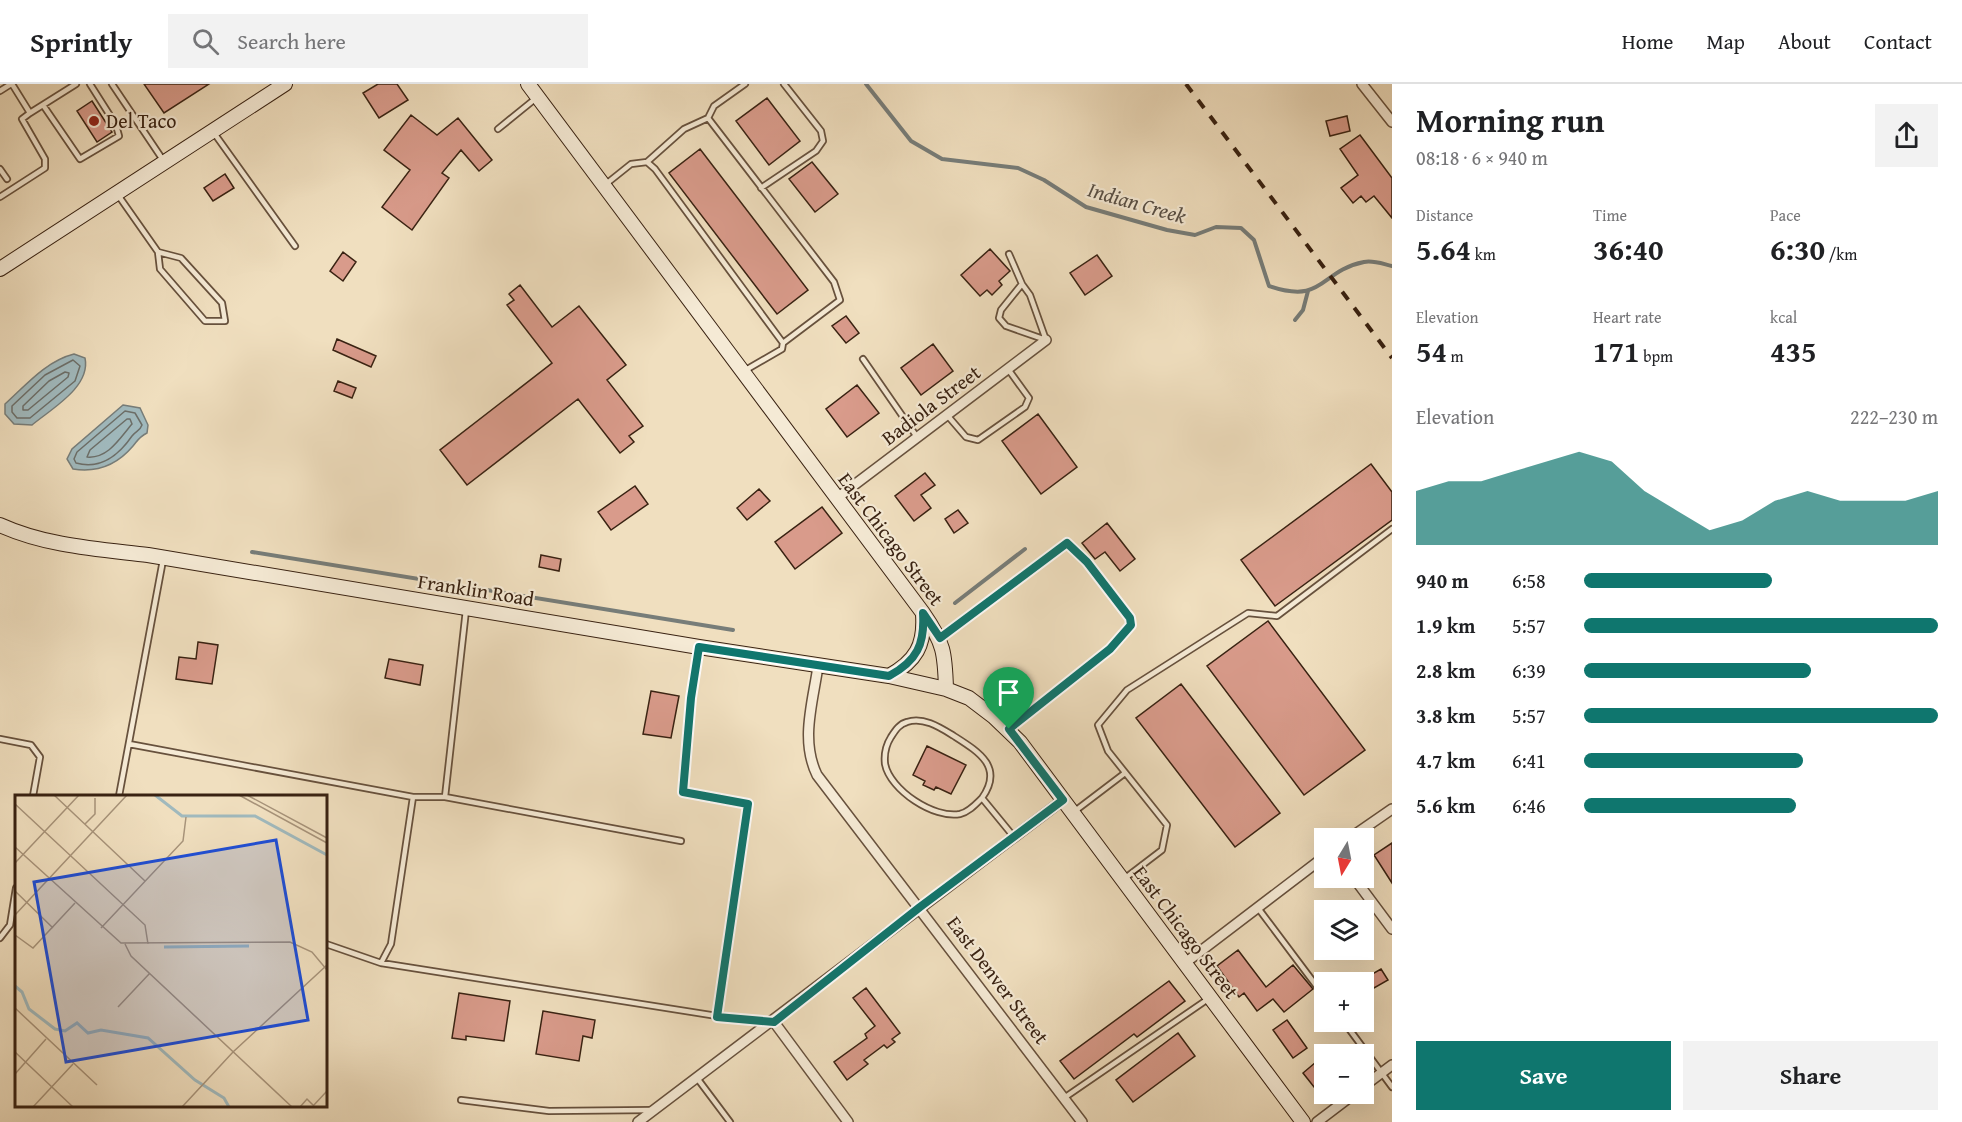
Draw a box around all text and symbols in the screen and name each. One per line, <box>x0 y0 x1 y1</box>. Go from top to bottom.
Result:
search box <box>168 14 588 68</box>
text: Sprintly <box>30 21 132 62</box>
icon: search <box>189 25 222 58</box>
text: Search here <box>237 25 346 57</box>
text: Home <box>1622 26 1673 57</box>
text: Map <box>1706 26 1745 57</box>
text: About <box>1778 26 1831 57</box>
text: Contact <box>1864 26 1932 57</box>
text: Morning run <box>1416 96 1605 144</box>
button: share <box>1875 104 1938 167</box>
place label: Del Taco <box>106 106 177 135</box>
marker: Del Taco <box>87 114 101 128</box>
text: 08:18 · 6 × 940 m <box>1416 143 1548 172</box>
water label: Indian Creek <box>1084 174 1190 231</box>
text: Distance <box>1416 203 1473 227</box>
text: Time <box>1593 203 1627 227</box>
text: Pace <box>1770 203 1801 227</box>
text: 5.64 <box>1416 227 1471 271</box>
text: 36:40 <box>1593 227 1664 271</box>
text: 6:30 <box>1770 227 1825 271</box>
text: km <box>1471 242 1496 266</box>
text: /km <box>1825 242 1857 266</box>
text: Elevation <box>1416 305 1479 329</box>
text: Heart rate <box>1593 305 1662 329</box>
text: kcal <box>1770 305 1797 329</box>
text: 54 <box>1416 329 1447 373</box>
text: 171 <box>1593 329 1640 373</box>
text: 435 <box>1770 329 1817 373</box>
text: m <box>1447 344 1464 368</box>
text: bpm <box>1640 344 1673 368</box>
street label: Badiola Street <box>875 358 986 451</box>
text: Elevation <box>1416 402 1494 431</box>
text: 222–230 m <box>1850 402 1938 431</box>
street label: East Chicago Street <box>832 466 951 611</box>
street label: Franklin Road <box>416 566 537 613</box>
text: 940 m <box>1416 566 1469 595</box>
text: 6:58 <box>1512 566 1546 595</box>
text: 1.9 km <box>1416 611 1475 640</box>
text: 5:57 <box>1512 611 1546 640</box>
text: 2.8 km <box>1416 656 1475 685</box>
text: 6:39 <box>1512 656 1546 685</box>
pin <box>983 667 1034 729</box>
icon: arrive <box>992 676 1025 709</box>
text: 3.8 km <box>1416 701 1475 730</box>
text: 5:57 <box>1512 701 1546 730</box>
text: 4.7 km <box>1416 746 1475 775</box>
text: 6:41 <box>1512 746 1546 775</box>
text: 5.6 km <box>1416 791 1475 820</box>
text: 6:46 <box>1512 791 1546 820</box>
inset map <box>15 795 327 1107</box>
north arrow <box>1314 828 1374 888</box>
map controls <box>1314 828 1374 1104</box>
street label: East Chicago Street <box>1127 859 1246 1004</box>
button: layers <box>1314 900 1374 960</box>
street label: East Denver Street <box>941 910 1056 1050</box>
button: + <box>1314 972 1374 1032</box>
button: Save <box>1416 1041 1671 1110</box>
button: Share <box>1683 1041 1938 1110</box>
button: − <box>1314 1044 1374 1104</box>

